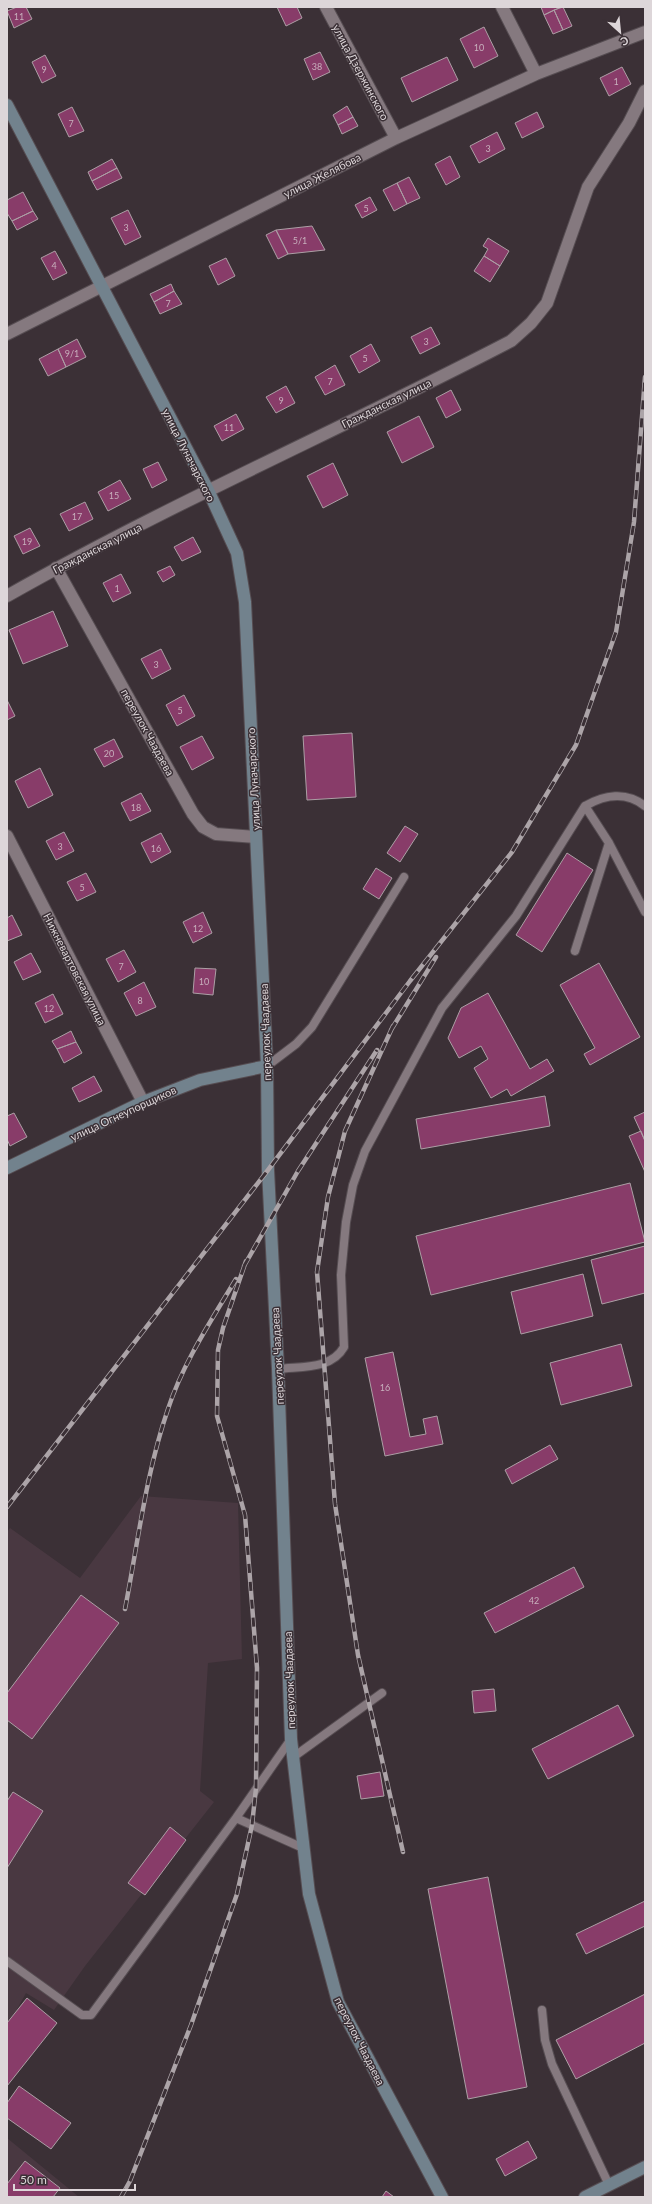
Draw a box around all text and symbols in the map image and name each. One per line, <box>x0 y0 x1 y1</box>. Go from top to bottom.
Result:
house number: 11 <box>14 11 24 22</box>
north arrow <box>600 12 640 52</box>
street label: улица Дзержинского <box>330 22 392 122</box>
text: С <box>618 34 631 49</box>
house number: 10 <box>474 42 484 53</box>
house number: 38 <box>312 61 322 72</box>
house number: 9 <box>41 64 47 75</box>
house number: 1 <box>613 76 619 87</box>
house number: 7 <box>68 118 74 129</box>
house number: 3 <box>485 143 491 154</box>
street label: улица Желябова <box>281 150 363 200</box>
house number: 5 <box>363 203 369 214</box>
house number: 3 <box>123 222 129 233</box>
house number: 5/1 <box>293 235 307 246</box>
house number: 4 <box>51 260 57 271</box>
house number: 7 <box>165 298 171 309</box>
house number: 3 <box>423 336 429 347</box>
house number: 9/1 <box>65 348 79 359</box>
house number: 5 <box>362 353 368 364</box>
house number: 7 <box>327 376 333 387</box>
street label: Гражданская улица <box>339 376 433 430</box>
house number: 9 <box>278 395 284 406</box>
street label: улица Луначарского <box>160 406 218 504</box>
house number: 11 <box>224 422 234 433</box>
house number: 15 <box>109 490 119 501</box>
house number: 17 <box>72 511 82 522</box>
street label: Гражданская улица <box>50 520 144 576</box>
house number: 19 <box>22 536 32 547</box>
house number: 1 <box>114 583 120 594</box>
house number: 3 <box>153 659 159 670</box>
street label: переулок Чаадаева <box>119 686 177 778</box>
house number: 5 <box>177 705 183 716</box>
street label: улица Луначарского <box>244 727 262 831</box>
house number: 20 <box>104 748 114 759</box>
house number: 18 <box>131 802 141 813</box>
house number: 3 <box>57 841 63 852</box>
house number: 16 <box>151 843 161 854</box>
house number: 5 <box>79 882 85 893</box>
street label: Нижневартовская улица <box>41 911 109 1027</box>
house number: 12 <box>193 923 203 934</box>
house number: 7 <box>118 961 124 972</box>
house number: 10 <box>199 976 209 987</box>
street label: переулок Чаадаева <box>257 983 273 1081</box>
house number: 8 <box>137 995 143 1006</box>
house number: 12 <box>44 1003 54 1014</box>
street label: улица Огнеупорщиков <box>68 1083 178 1143</box>
street label: переулок Чаадаева <box>268 1307 286 1405</box>
house number: 16 <box>380 1382 390 1393</box>
house number: 42 <box>529 1595 539 1606</box>
street label: переулок Чаадаева <box>281 1631 297 1729</box>
street label: переулок Чаадаева <box>332 1995 388 2087</box>
scale bar <box>14 2166 135 2192</box>
text: 50 m <box>20 2172 47 2187</box>

